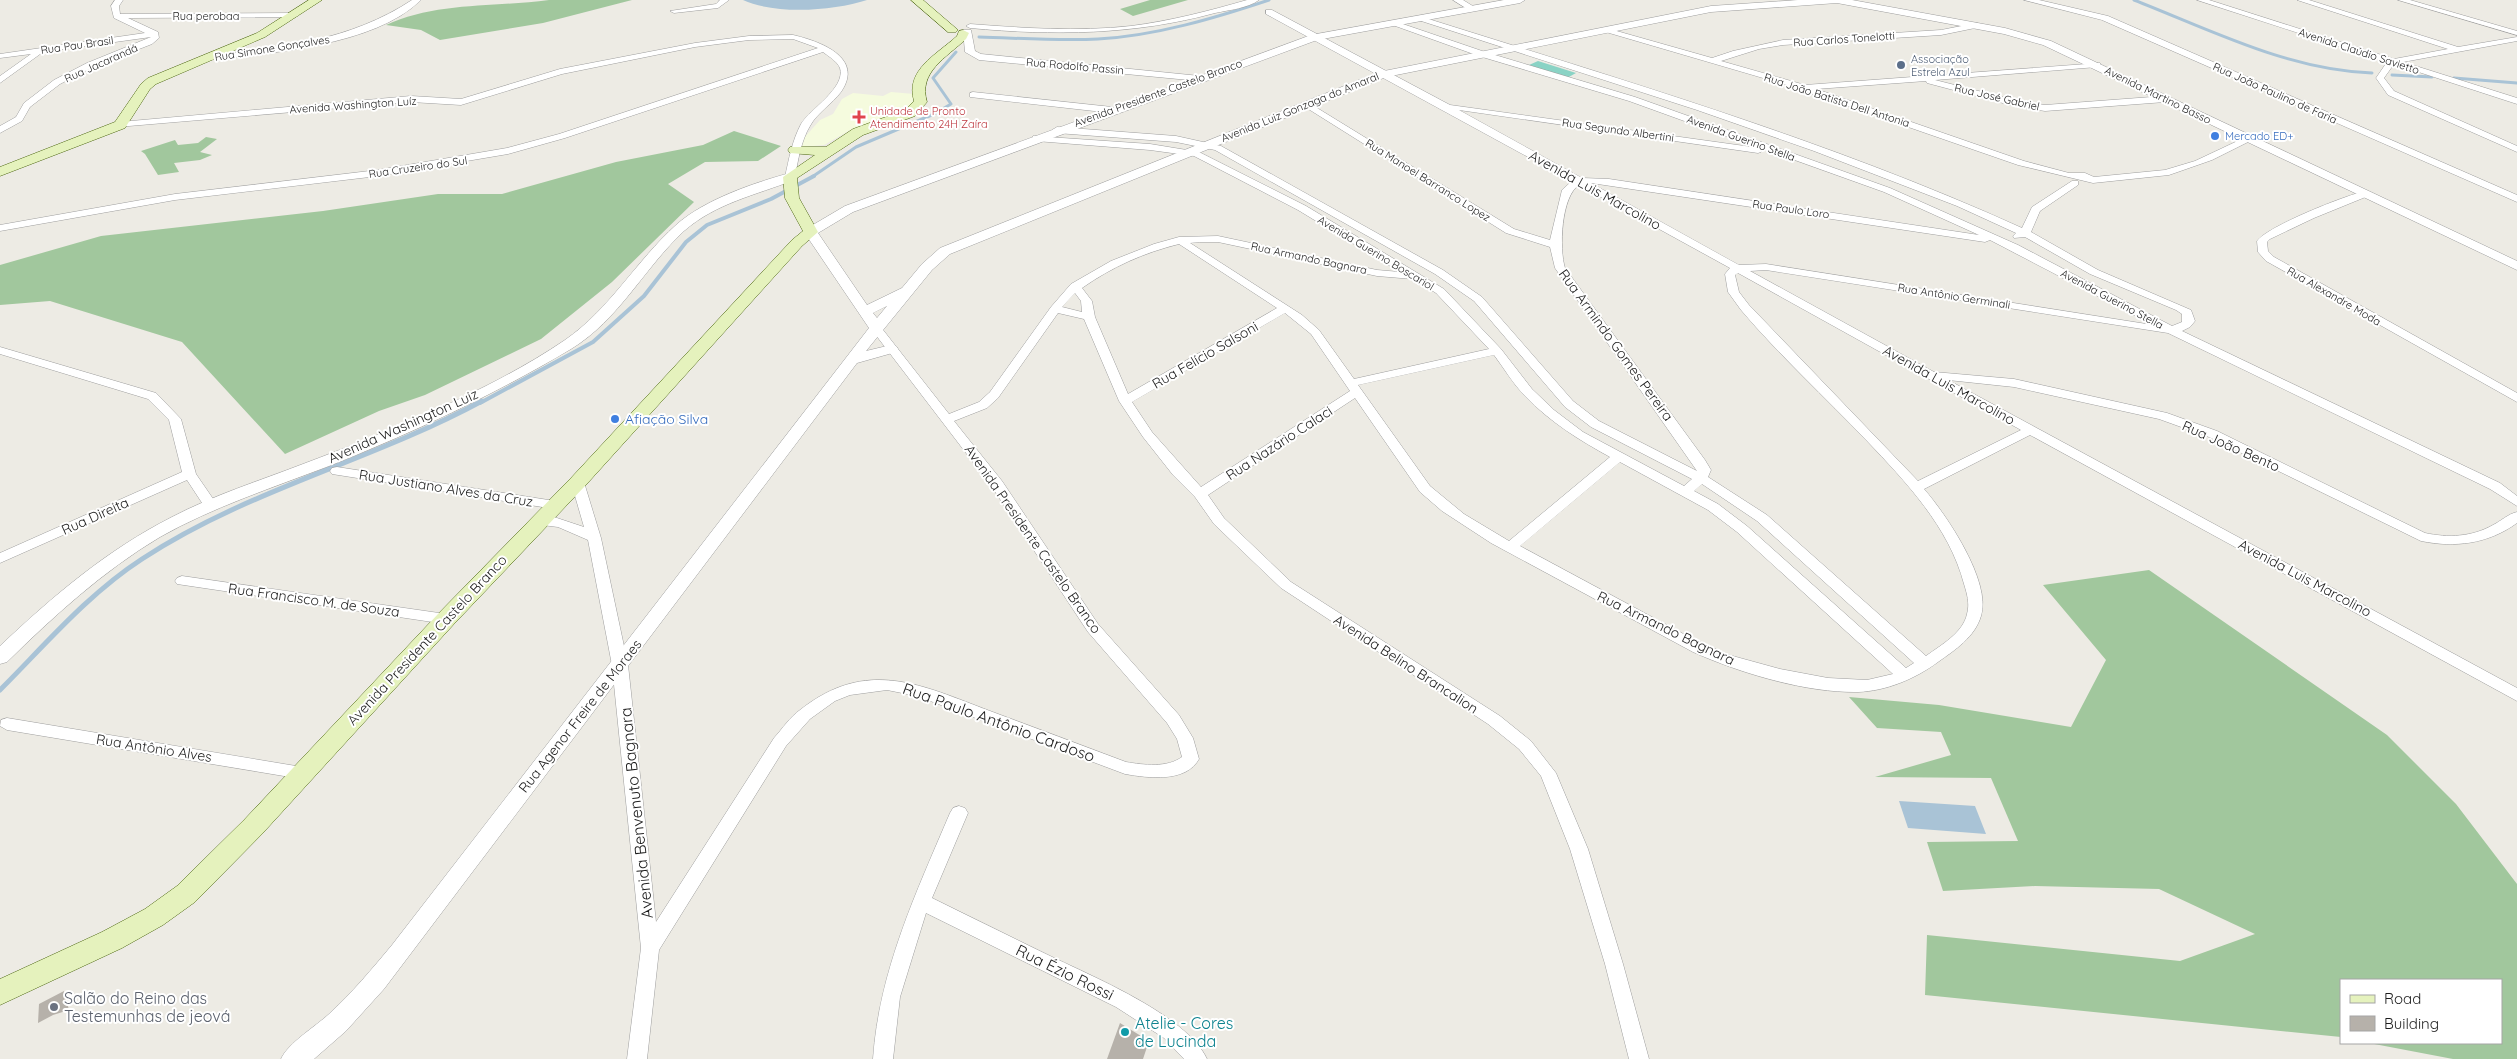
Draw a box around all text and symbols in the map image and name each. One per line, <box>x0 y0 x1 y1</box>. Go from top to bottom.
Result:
street label: Rua perobaa <box>173 9 239 23</box>
street label: Avenida Claúdio Savietto <box>2297 25 2422 77</box>
street label: Rua Carlos Tonelotti <box>1793 28 1895 50</box>
street label: Rua Simone Gonçalves <box>213 32 331 64</box>
street label: Rua Pau Brasil <box>40 33 114 57</box>
street label: Rua Jacarandá <box>62 41 140 85</box>
place label: Associação Estrela Azul <box>1911 52 1970 79</box>
street label: Rua Rodolfo Passin <box>1025 55 1125 77</box>
street label: Avenida Presidente Castelo Branco <box>1072 56 1244 130</box>
marker: Associação Estrela Azul <box>1895 59 1907 71</box>
street label: Rua João Paulino de Faria <box>2211 59 2339 127</box>
street label: Avenida Martino Basso <box>2102 63 2214 127</box>
street label: Avenida Luiz Gonzaga do Amaral <box>1219 69 1381 145</box>
street label: Rua João Batista Dell Antonia <box>1762 70 1912 130</box>
street label: Rua José Gabriel <box>1953 80 2041 114</box>
street label: Avenida Washington Luíz <box>289 94 417 116</box>
place label: Unidade de Pronto Atendimento 24H Zaíra <box>870 104 988 131</box>
marker: Unidade de Pronto Atendimento 24H Zaíra <box>852 110 866 124</box>
street label: Avenida Guerino Stella <box>1685 112 1797 164</box>
street label: Rua Segundo Albertini <box>1561 115 1675 145</box>
place label: Mercado ED+ <box>2225 129 2293 143</box>
marker: Mercado ED+ <box>2209 130 2221 142</box>
street label: Rua Manoel Barranco Lopez <box>1363 136 1493 224</box>
street label: Avenida Luis Marcolino <box>1526 146 1664 234</box>
street label: Rua Cruzeiro do Sul <box>368 153 468 181</box>
street label: Rua Paulo Loro <box>1752 197 1831 221</box>
street label: Avenida Guerino Boscariol <box>1315 213 1437 293</box>
street label: Rua Armando Bagnara <box>1250 239 1368 277</box>
street label: Rua Alexandre Moda <box>2285 263 2383 329</box>
street label: Rua Armindo Gomes Pereira <box>1555 265 1677 425</box>
street label: Avenida Guerino Stella <box>2058 266 2166 332</box>
street label: Rua Antônio Germinali <box>1897 280 2011 312</box>
street label: Rua Felício Salsoni <box>1149 317 1261 393</box>
street label: Avenida Luis Marcolino <box>1880 341 2018 429</box>
street label: Avenida Washington Luiz <box>325 385 481 467</box>
street label: Rua Nazário Calaci <box>1222 402 1336 484</box>
place label: Afiação Silva <box>625 410 708 428</box>
marker: Afiação Silva <box>609 413 621 425</box>
street label: Rua João Bento <box>2179 416 2283 476</box>
street label: Avenida Presidente Castelo Branco <box>961 441 1105 637</box>
street label: Rua Justiano Alves da Cruz <box>358 465 535 511</box>
street label: Rua Direita <box>59 493 131 539</box>
street label: Avenida Luis Marcolino <box>2235 535 2375 621</box>
street label: Avenida Presidente Castelo Branco <box>343 551 511 729</box>
street label: Rua Francisco M. de Souza <box>227 579 401 621</box>
street label: Rua Armando Bagnara <box>1594 587 1738 669</box>
street label: Avenida Belino Brancalion <box>1330 610 1482 718</box>
street label: Rua Agenor Freire de Moraes <box>515 636 645 796</box>
street label: Rua Paulo Antônio Cardoso <box>900 678 1098 766</box>
street label: Avenida Benvenuto Bagnara <box>615 706 657 920</box>
street label: Rua Antônio Alves <box>95 730 213 766</box>
street label: Rua Ézio Rossi <box>1013 940 1117 1004</box>
legend <box>2340 979 2502 1044</box>
place label: Salão do Reino das Testemunhas de jeová <box>64 988 230 1026</box>
text: Road <box>2384 989 2421 1008</box>
marker: Salão do Reino das Testemunhas de jeová <box>48 1001 60 1013</box>
place label: Atelie - Cores de Lucinda <box>1135 1013 1233 1051</box>
text: Building <box>2384 1014 2439 1033</box>
marker: Atelie - Cores de Lucinda <box>1119 1026 1131 1038</box>

